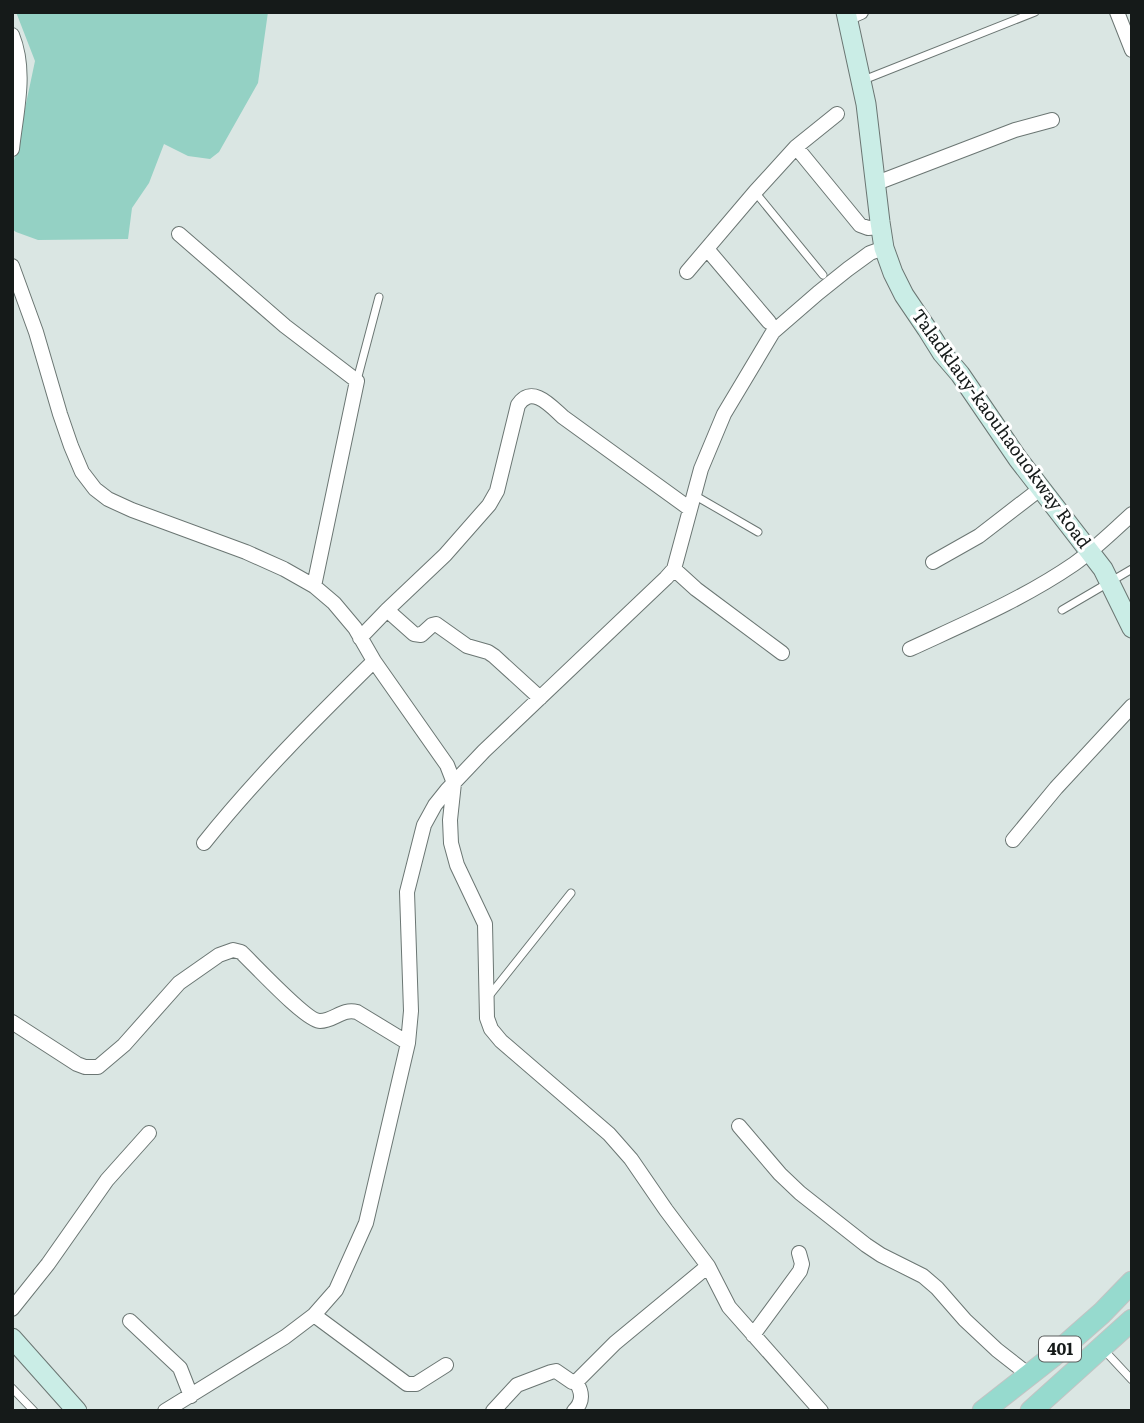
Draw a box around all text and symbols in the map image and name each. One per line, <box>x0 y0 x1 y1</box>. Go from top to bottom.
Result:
street label: Taladklauy-kaouhaouokway Road <box>906 303 1098 553</box>
road number: 401 <box>1039 1336 1081 1362</box>

